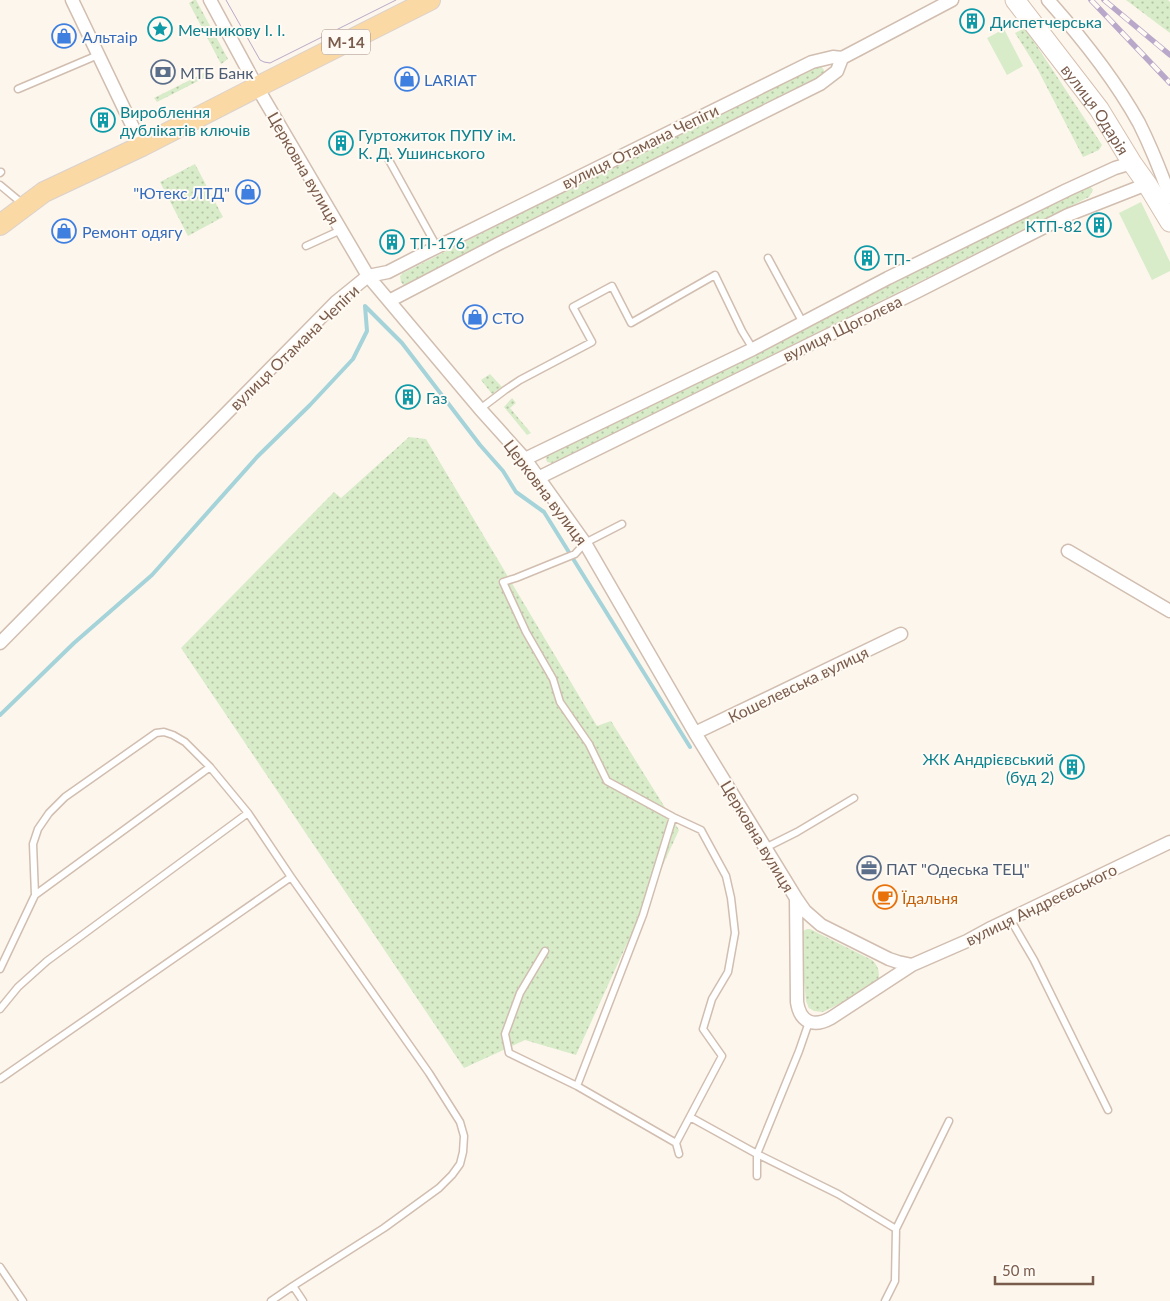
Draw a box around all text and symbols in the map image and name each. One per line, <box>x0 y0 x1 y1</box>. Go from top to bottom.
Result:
building icon: Диспетчерська <box>959 8 985 34</box>
place label: Диспетчерська <box>990 12 1102 31</box>
place icon: Мечникову І. І. <box>147 16 173 42</box>
place label: Мечникову І. І. <box>178 20 285 39</box>
shop icon: Альтаір <box>51 23 77 49</box>
place label: Альтаір <box>82 27 138 46</box>
road number: М-14 <box>322 30 370 54</box>
bank icon: МТБ Банк <box>150 59 176 85</box>
street label: вулиця Одарія <box>1058 60 1134 158</box>
place label: МТБ Банк <box>180 63 254 82</box>
shop icon: LARIAT <box>394 66 420 92</box>
place label: LARIAT <box>424 70 477 89</box>
street label: вулиця Отамана Чепіги <box>559 100 721 192</box>
place label: Вироблення дублікатів ключів <box>120 102 250 139</box>
building icon: Вироблення дублікатів ключів <box>90 107 116 133</box>
street label: Церковна вулиця <box>264 108 344 228</box>
place label: Гуртожиток ПУПУ ім. К. Д. Ушинського <box>358 125 516 162</box>
building icon: Гуртожиток ПУПУ ім. К. Д. Ушинського <box>328 130 354 156</box>
shop icon: "Ютекс ЛТД" <box>235 179 261 205</box>
place label: "Ютекс ЛТД" <box>133 183 230 202</box>
building icon: КТП-82 <box>1086 212 1112 238</box>
place label: КТП-82 <box>1026 216 1082 235</box>
shop icon: Ремонт одягу <box>51 218 77 244</box>
place label: Ремонт одягу <box>82 222 183 241</box>
building icon: ТП-176 <box>379 229 405 255</box>
place label: ТП-176 <box>410 233 465 252</box>
building icon: ТП- <box>854 245 880 271</box>
place label: ТП- <box>884 249 911 268</box>
street label: вулиця Отамана Чепіги <box>226 280 362 414</box>
street label: вулиця Щоголєва <box>779 291 905 365</box>
shop icon: СТО <box>462 304 488 330</box>
place label: СТО <box>492 308 525 327</box>
building icon: Газ <box>395 384 421 410</box>
place label: Газ <box>426 388 447 407</box>
street label: Церковна вулиця <box>500 436 592 548</box>
street label: Кошелевська вулиця <box>725 642 871 726</box>
place label: ЖК Андрієвський (буд 2) <box>922 749 1054 786</box>
building icon: ЖК Андрієвський (буд 2) <box>1059 754 1085 780</box>
street label: Церковна вулиця <box>717 777 799 895</box>
office icon: ПАТ "Одеська ТЕЦ" <box>856 855 882 881</box>
place label: ПАТ "Одеська ТЕЦ" <box>886 859 1030 878</box>
street label: вулиця Андреєвського <box>962 859 1120 949</box>
cafe icon: Їдальня <box>872 884 898 910</box>
place label: Їдальня <box>901 888 958 907</box>
scale bar <box>995 1254 1092 1286</box>
text: 50 m <box>1002 1261 1036 1279</box>

